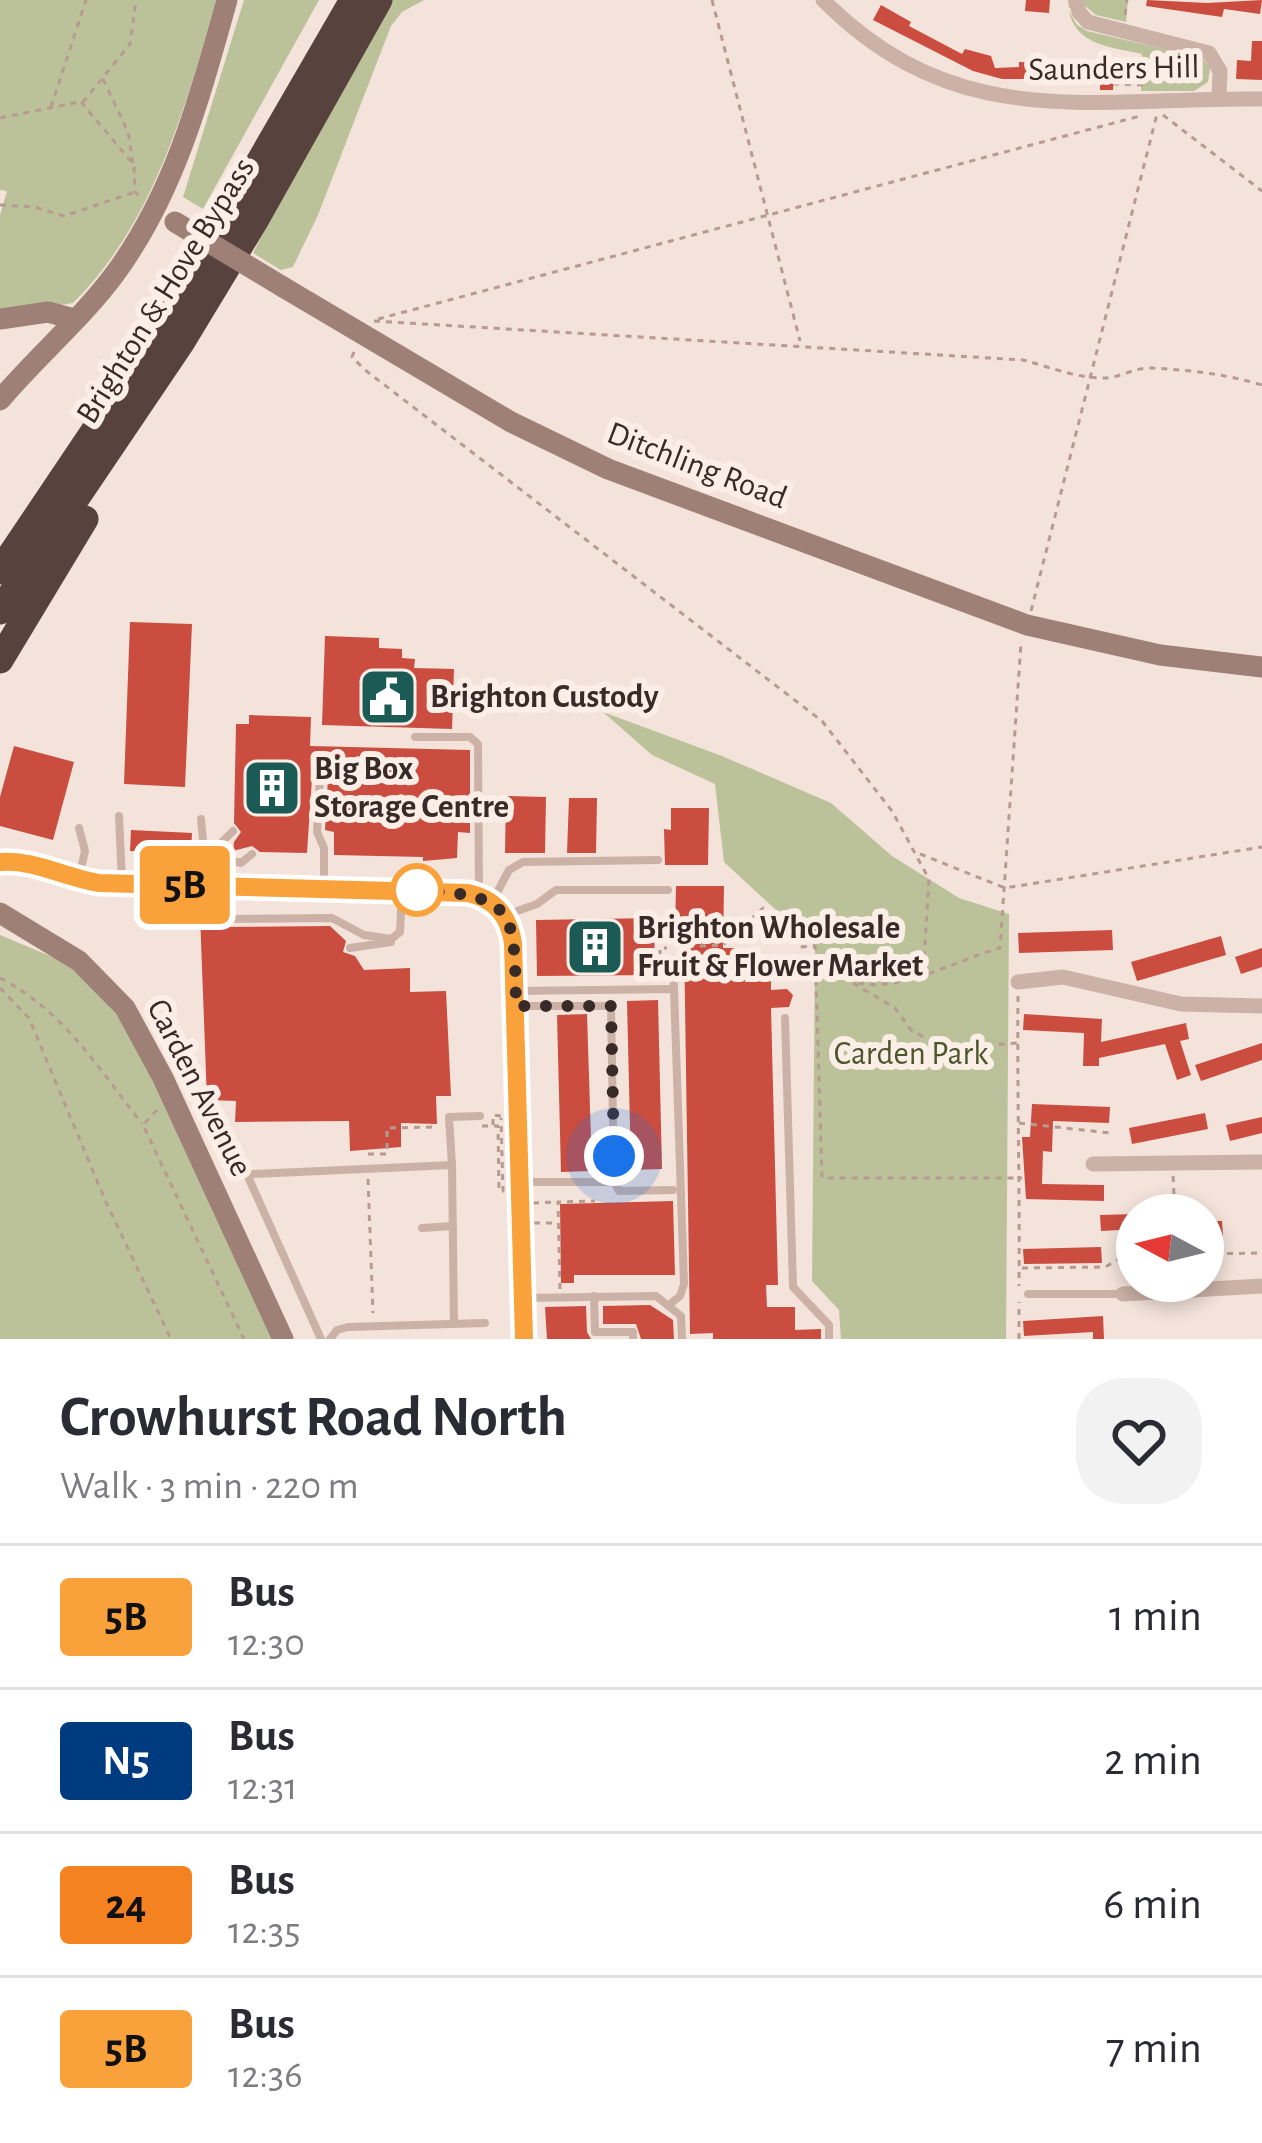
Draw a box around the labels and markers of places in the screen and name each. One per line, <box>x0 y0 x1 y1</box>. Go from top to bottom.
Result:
public building icon: Brighton Custody <box>357 666 419 728</box>
place label: Brighton Custody <box>430 681 659 714</box>
place label: Big Box Storage Centre <box>314 753 509 824</box>
building icon: Big Box Storage Centre <box>241 757 303 819</box>
unlabelled marker <box>392 865 442 915</box>
place label: Brighton Wholesale Fruit & Flower Market <box>637 912 923 983</box>
building icon: Brighton Wholesale Fruit & Flower Market <box>564 916 626 978</box>

